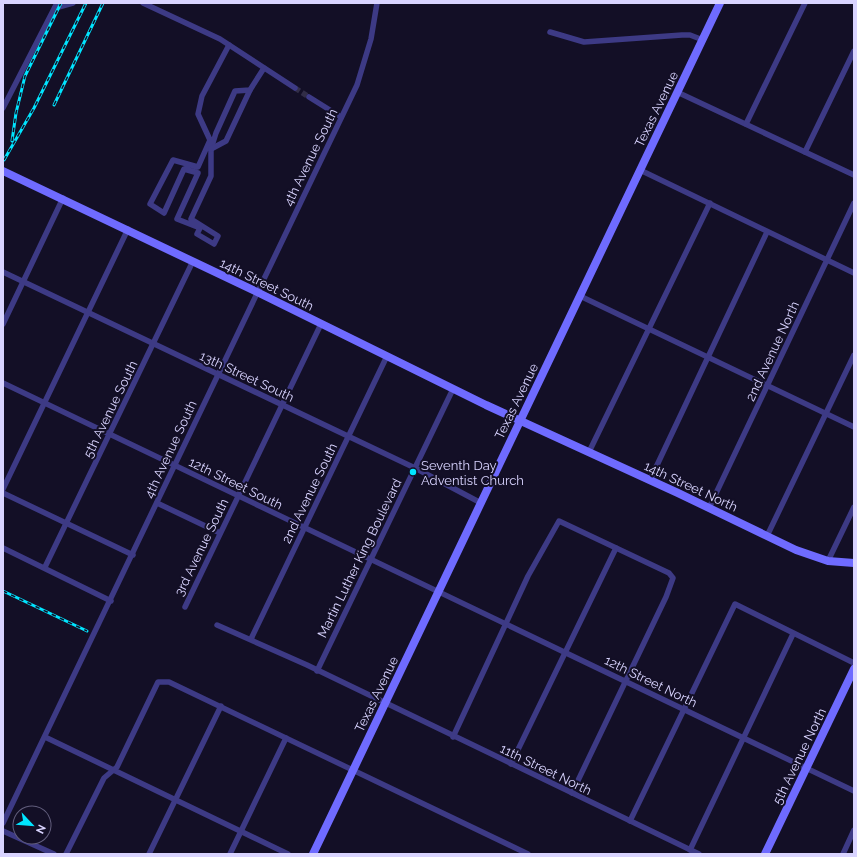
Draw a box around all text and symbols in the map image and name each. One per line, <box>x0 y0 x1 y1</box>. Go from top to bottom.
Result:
street label: Texas Avenue <box>632 69 681 149</box>
street label: 4th Avenue South <box>280 106 340 208</box>
street label: 14th Street South <box>217 255 316 314</box>
street label: 2nd Avenue North <box>743 299 802 404</box>
street label: 13th Street South <box>197 348 296 405</box>
street label: 5th Avenue South <box>80 358 140 460</box>
street label: Texas Avenue <box>492 361 541 441</box>
street label: 4th Avenue South <box>141 398 200 500</box>
street label: 2nd Avenue South <box>279 441 340 546</box>
street label: 12th Street South <box>187 454 285 513</box>
place label: Seventh Day Adventist Church <box>421 458 524 488</box>
street label: 14th Street North <box>642 458 740 515</box>
marker: Seventh Day Adventist Church <box>408 467 418 477</box>
street label: Martin Luther King Boulevard <box>314 476 405 640</box>
street label: 3rd Avenue South <box>171 496 232 598</box>
street label: 12th Street North <box>602 653 700 710</box>
street label: Texas Avenue <box>352 654 401 734</box>
street label: 5th Avenue North <box>770 706 829 807</box>
street label: 11th Street North <box>498 741 594 798</box>
north arrow <box>12 805 52 845</box>
text: N <box>33 823 48 836</box>

